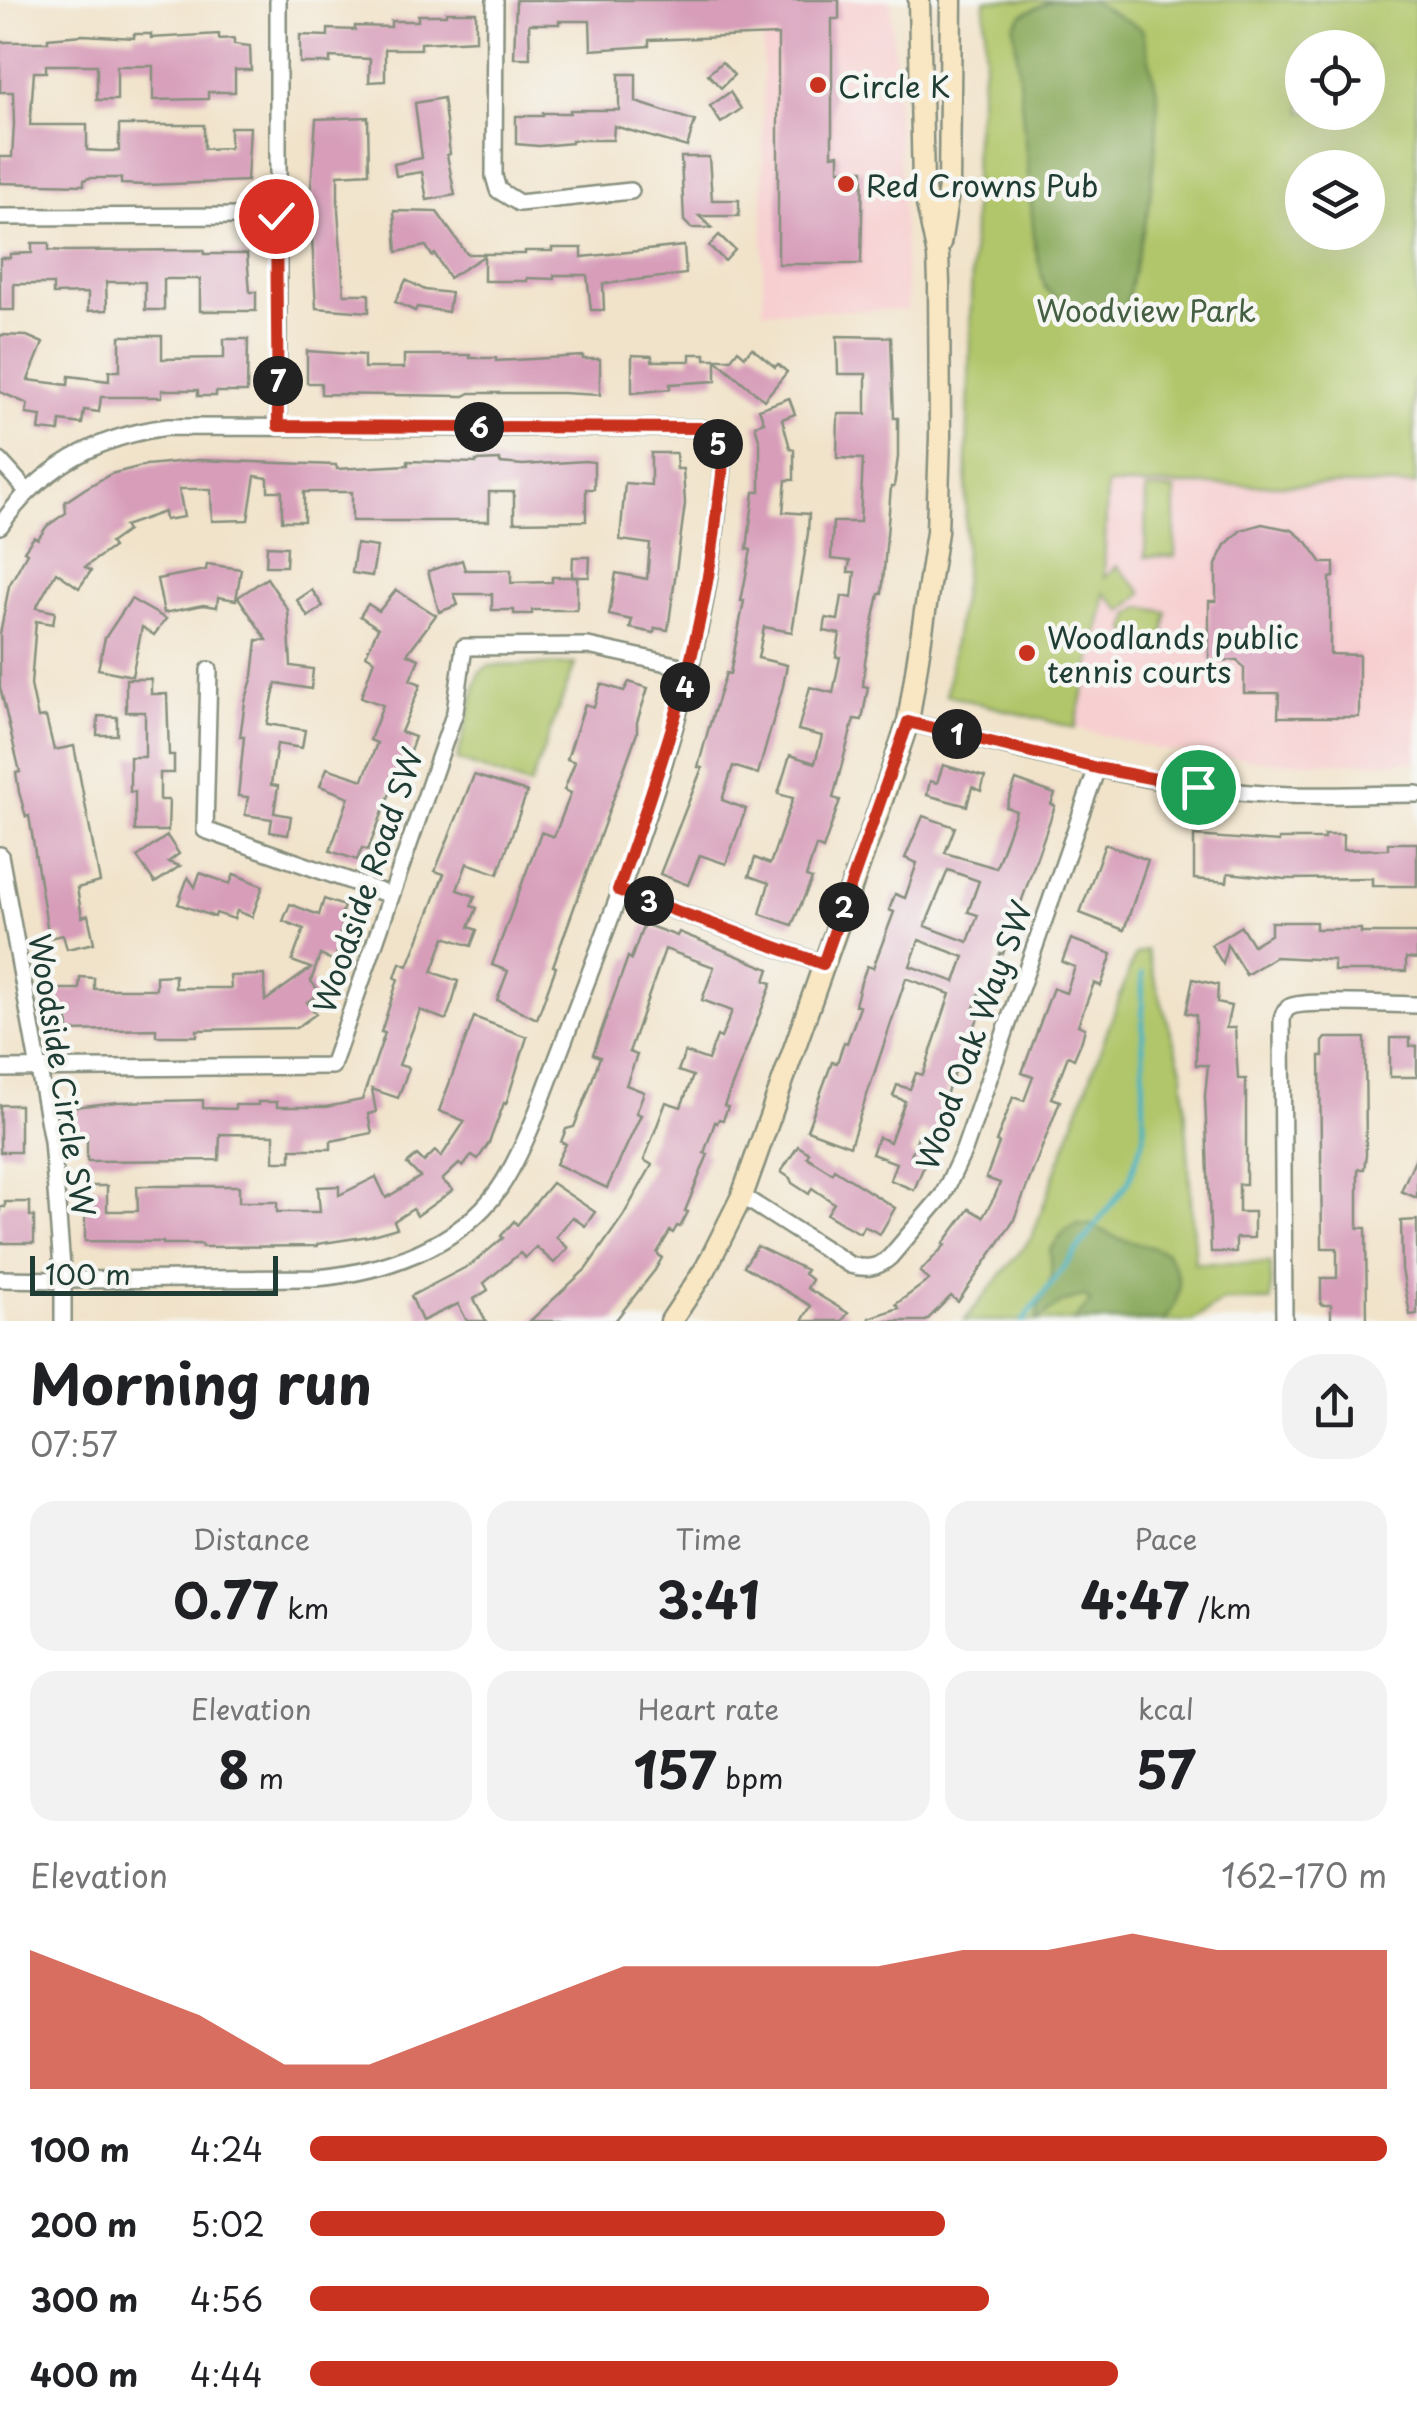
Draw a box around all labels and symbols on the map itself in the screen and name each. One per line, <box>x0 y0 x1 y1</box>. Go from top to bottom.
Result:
place label: Circle K <box>838 63 951 108</box>
marker: Circle K <box>807 74 829 96</box>
place label: Red Crowns Pub <box>866 162 1099 207</box>
marker: Red Crowns Pub <box>835 173 857 195</box>
pin <box>234 174 319 259</box>
park label: Woodview Park <box>1036 287 1256 332</box>
pin: 7 <box>253 356 303 406</box>
pin: 6 <box>454 402 504 452</box>
pin: 5 <box>693 419 743 469</box>
place label: Woodlands public tennis courts <box>1047 614 1299 693</box>
marker: Woodlands public tennis courts <box>1016 642 1038 664</box>
pin: 4 <box>660 662 710 712</box>
pin: 1 <box>932 709 982 759</box>
street label: Woodside Road SW <box>300 741 434 1019</box>
pin <box>1156 745 1241 830</box>
pin: 3 <box>624 876 674 926</box>
pin: 2 <box>819 882 869 932</box>
street label: Wood Oak Way SW <box>903 894 1043 1176</box>
street label: Woodside Circle SW <box>18 930 108 1220</box>
scale bar <box>30 1251 278 1296</box>

